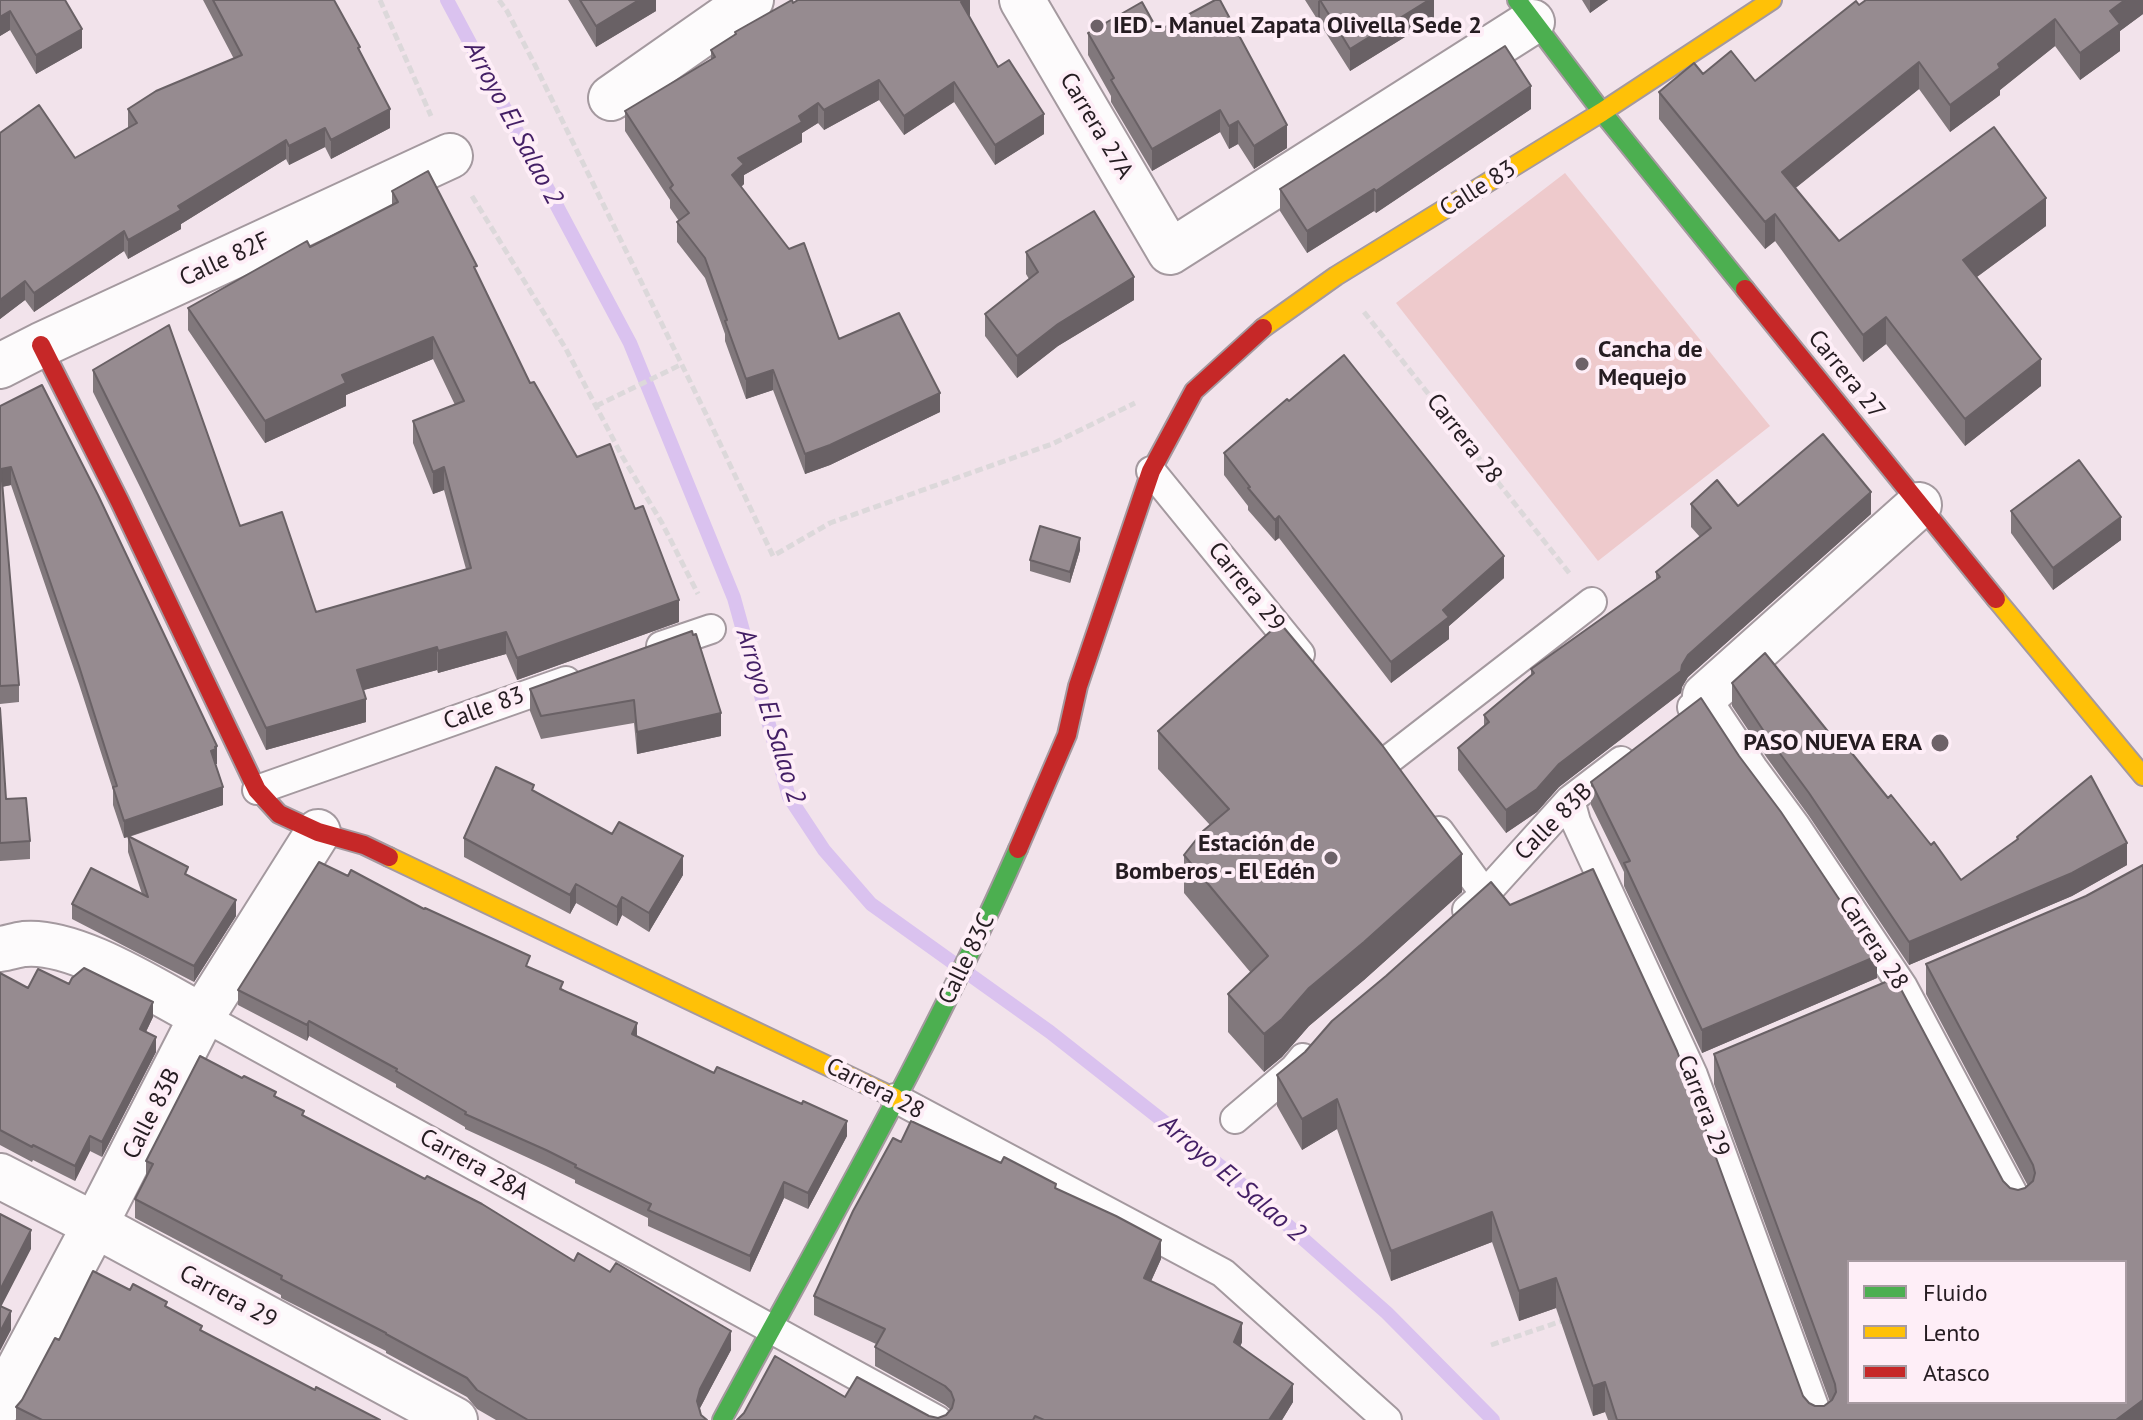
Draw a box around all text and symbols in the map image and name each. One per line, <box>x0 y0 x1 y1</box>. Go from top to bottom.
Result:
place label: IED - Manuel Zapata Olivella Sede 2 <box>1113 12 1482 40</box>
marker: IED - Manuel Zapata Olivella Sede 2 <box>1088 17 1106 35</box>
water label: Arroyo El Salao 2 <box>457 36 569 210</box>
street label: Carrera 27A <box>1053 68 1139 184</box>
street label: Calle 83 <box>1435 155 1521 223</box>
street label: Calle 82F <box>175 227 275 293</box>
street label: Carrera 27 <box>1801 325 1891 425</box>
place label: Cancha de Mequejo <box>1598 336 1703 392</box>
marker: Cancha de Mequejo <box>1573 355 1591 373</box>
street label: Carrera 28 <box>1420 388 1508 490</box>
street label: Carrera 29 <box>1201 537 1291 637</box>
water label: Arroyo El Salao 2 <box>729 625 811 807</box>
street label: Calle 83 <box>440 681 528 737</box>
place label: PASO NUEVA ERA <box>1743 729 1922 757</box>
marker: PASO NUEVA ERA <box>1929 732 1951 754</box>
street label: Calle 83B <box>1509 777 1599 867</box>
place label: Estación de Bomberos - El Edén <box>1115 830 1315 886</box>
marker: Estación de Bomberos - El Edén <box>1322 849 1340 867</box>
street label: Carrera 28 <box>1832 891 1914 995</box>
street label: Calle 83C <box>933 909 1001 1009</box>
street label: Carrera 29 <box>1671 1051 1735 1161</box>
street label: Carrera 28 <box>821 1052 929 1126</box>
street label: Calle 83B <box>117 1064 187 1164</box>
water label: Arroyo El Salao 2 <box>1153 1109 1311 1249</box>
street label: Carrera 28A <box>414 1123 534 1207</box>
street label: Carrera 29 <box>174 1259 282 1335</box>
legend <box>1847 1260 2127 1404</box>
text: Fluido <box>1923 1277 1988 1308</box>
text: Lento <box>1923 1317 1980 1348</box>
text: Atasco <box>1923 1357 1990 1388</box>

